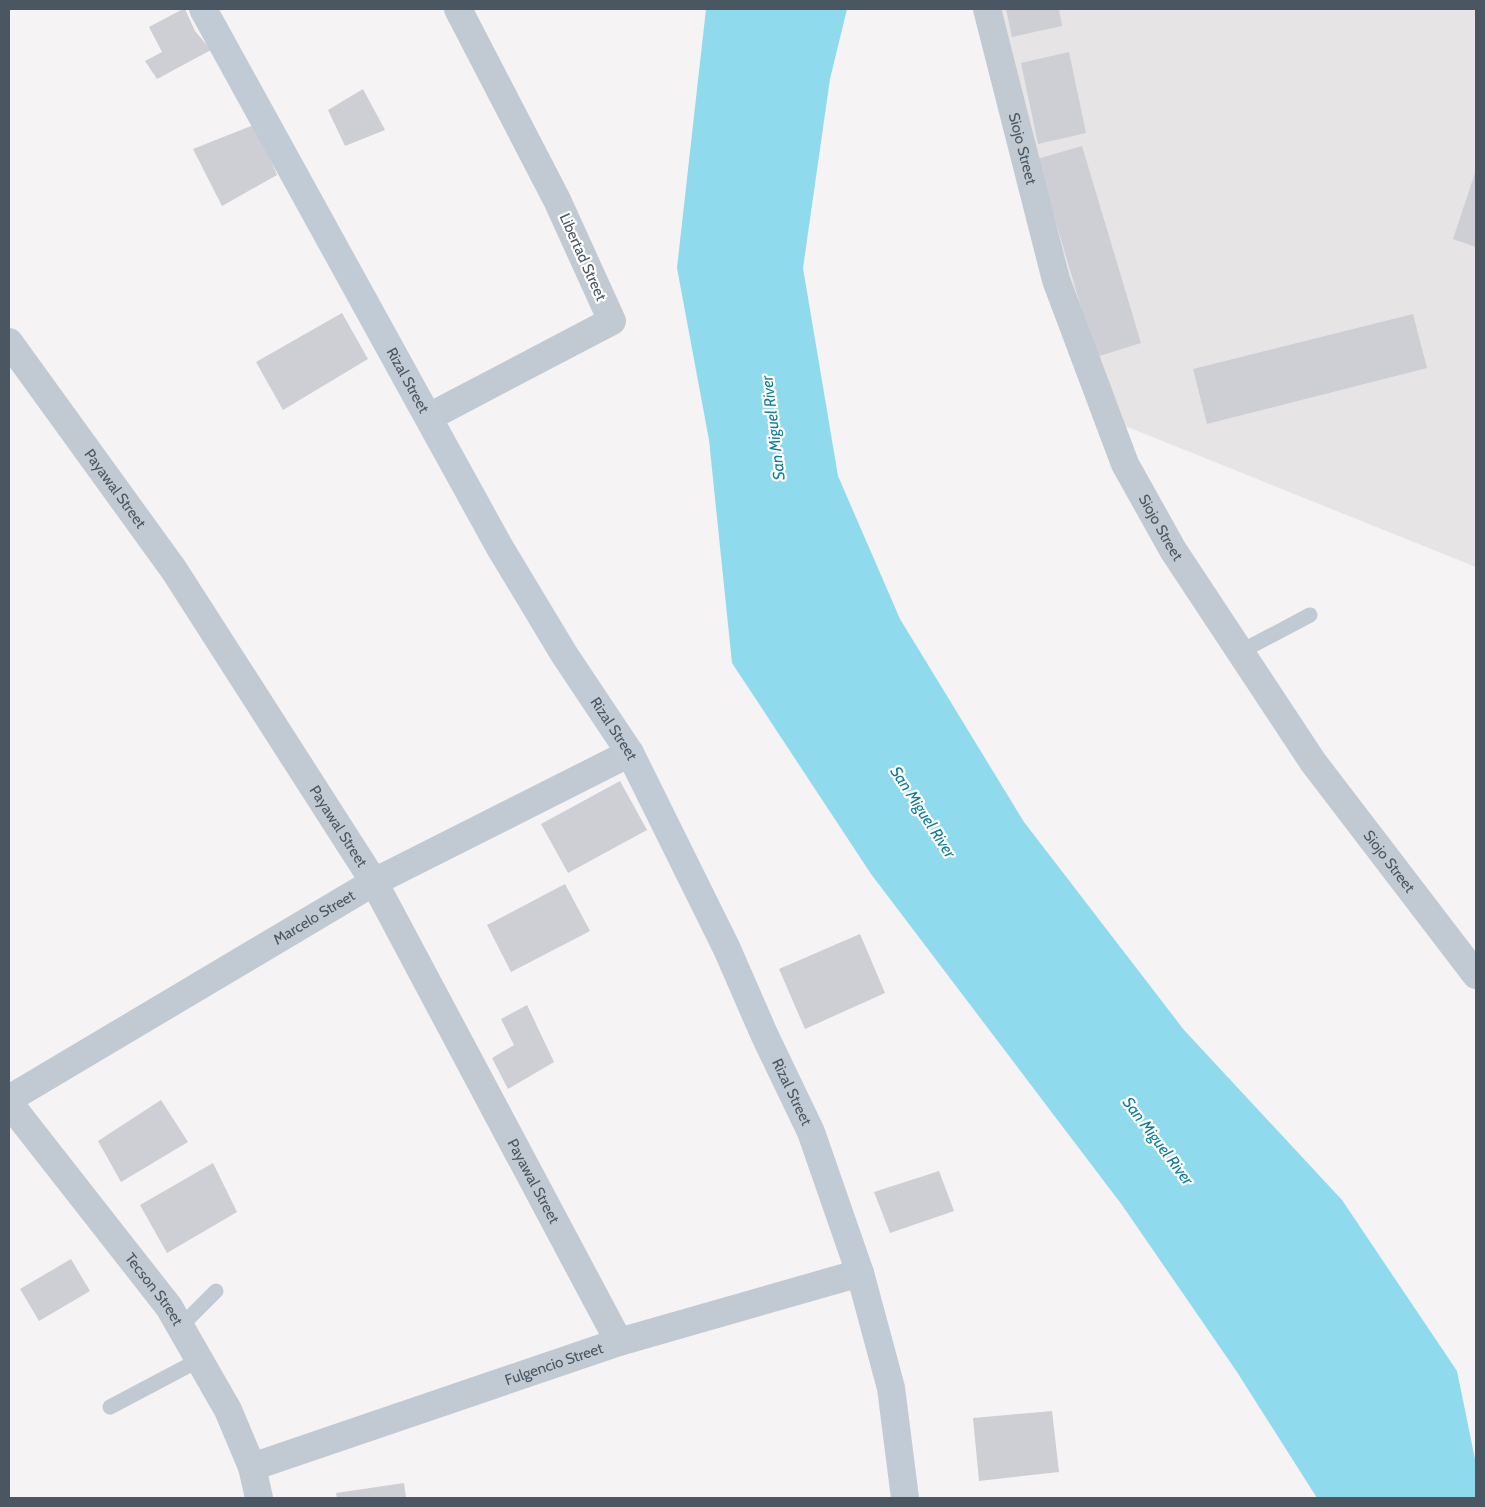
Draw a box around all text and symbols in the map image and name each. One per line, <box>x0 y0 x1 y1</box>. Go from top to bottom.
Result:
street label: Siojo Street <box>1005 111 1040 186</box>
street label: Libertad Street <box>556 210 610 304</box>
street label: Rizal Street <box>382 344 433 416</box>
water label: San Miguel River <box>757 374 789 481</box>
street label: Payawal Street <box>80 446 150 532</box>
street label: Siojo Street <box>1135 491 1187 564</box>
street label: Rizal Street <box>586 694 641 763</box>
water label: San Miguel River <box>886 763 960 862</box>
street label: Payawal Street <box>306 782 371 871</box>
street label: Siojo Street <box>1360 827 1419 896</box>
street label: Marcelo Street <box>270 886 358 949</box>
street label: Rizal Street <box>768 1056 816 1128</box>
water label: San Miguel River <box>1119 1093 1198 1190</box>
street label: Payawal Street <box>503 1136 563 1227</box>
street label: Tecson Street <box>121 1249 187 1329</box>
street label: Fulgencio Street <box>503 1339 605 1389</box>

